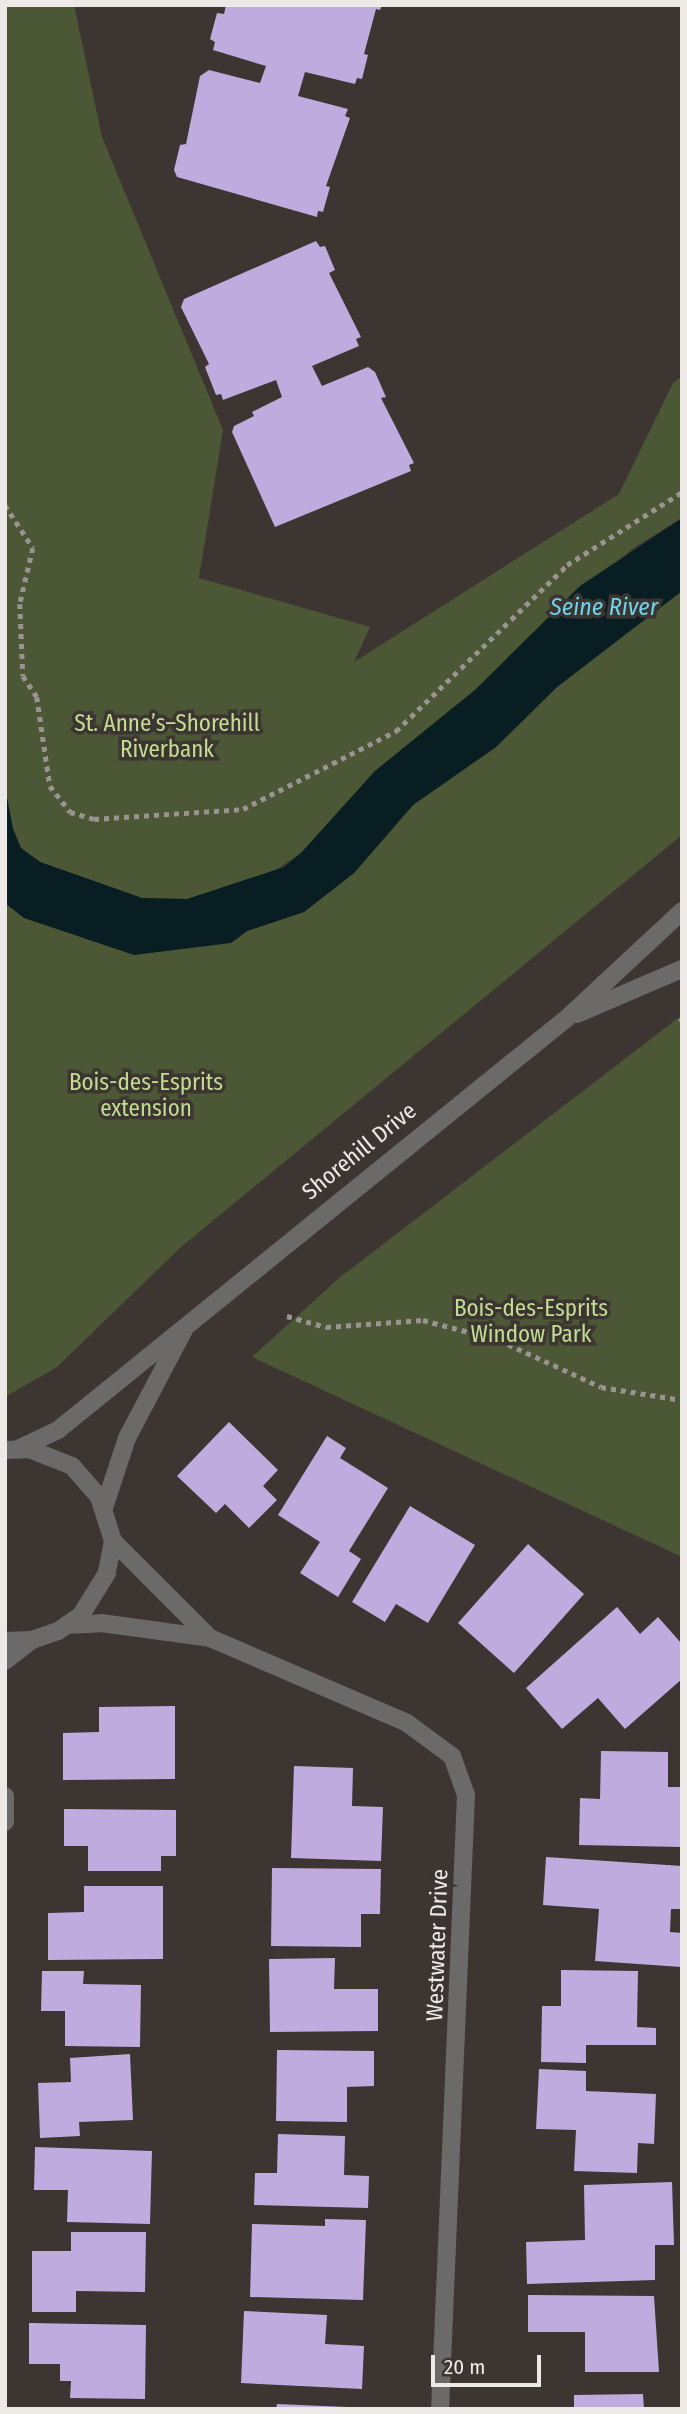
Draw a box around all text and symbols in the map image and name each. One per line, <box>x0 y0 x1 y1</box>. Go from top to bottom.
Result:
water label: Seine River <box>550 594 658 622</box>
park label: St. Anne’s–Shorehill Riverbank <box>74 709 260 763</box>
park label: Bois-des-Esprits extension <box>69 1068 223 1122</box>
street label: Shorehill Drive <box>296 1097 422 1205</box>
park label: Bois-des-Esprits Window Park <box>454 1294 608 1348</box>
street label: Westwater Drive <box>421 1868 453 2022</box>
scale bar <box>435 2340 545 2384</box>
text: 20 m <box>444 2354 485 2380</box>

